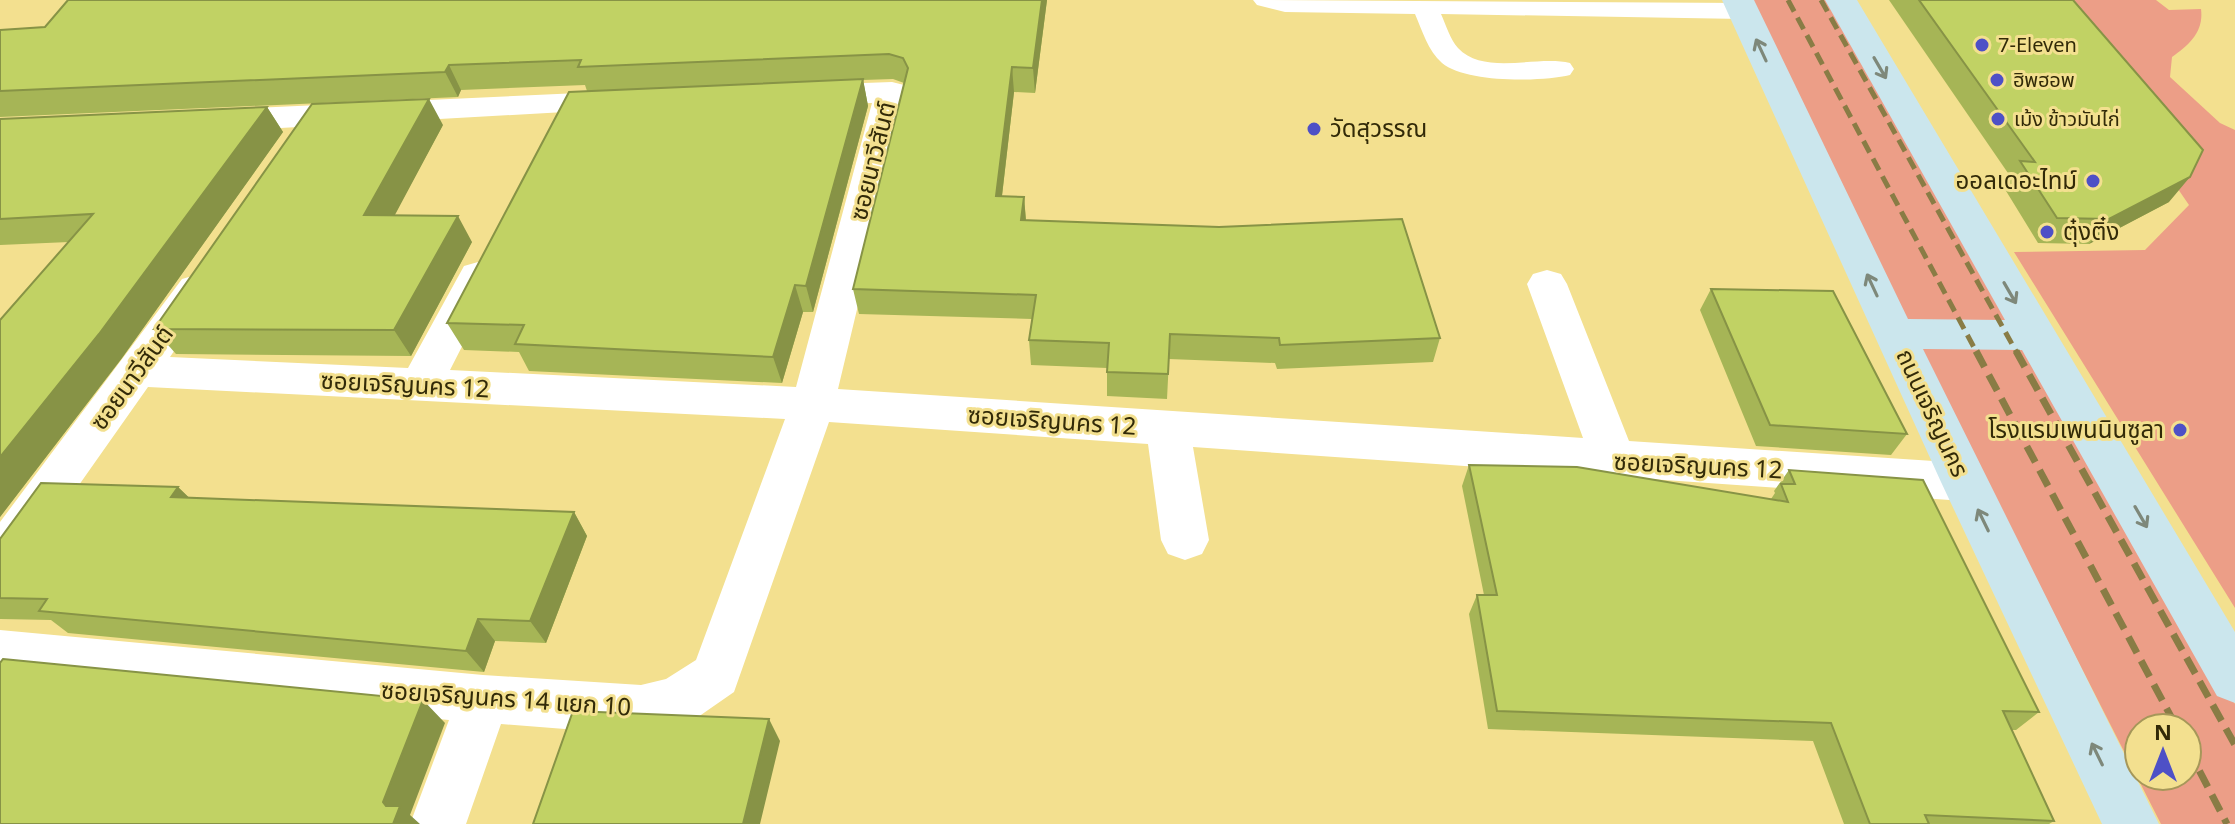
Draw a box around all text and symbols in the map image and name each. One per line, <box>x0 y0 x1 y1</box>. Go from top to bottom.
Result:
place label: 7-Eleven <box>1998 31 2077 58</box>
marker: 7-Eleven <box>1973 36 1991 54</box>
one-way arrow <box>1753 38 1768 62</box>
one-way arrow <box>1873 55 1888 79</box>
place label: ฮิพฮอพ <box>2013 66 2075 93</box>
marker: ฮิพฮอพ <box>1988 71 2006 89</box>
street label: ซอยนาวีสันต์ <box>841 98 902 223</box>
place label: เม้ง ข้าวมันไก่ <box>2014 105 2120 132</box>
marker: เม้ง ข้าวมันไก่ <box>1989 110 2007 128</box>
place label: วัดสุวรรณ <box>1330 111 1427 144</box>
marker: วัดสุวรรณ <box>1305 120 1323 138</box>
place label: ออลเดอะไทม์ <box>1956 163 2077 196</box>
marker: ออลเดอะไทม์ <box>2084 172 2102 190</box>
place label: ตุ๋งติ๋ง <box>2063 214 2119 247</box>
marker: ตุ๋งติ๋ง <box>2038 223 2056 241</box>
one-way arrow <box>1864 273 1879 297</box>
one-way arrow <box>2003 280 2018 304</box>
street label: ซอยนาวีสันต์ <box>82 318 180 436</box>
street label: ถนนเจริญนคร <box>1889 343 1977 482</box>
street label: ซอยเจริญนคร 12 <box>320 363 490 404</box>
street label: ซอยเจริญนคร 12 <box>967 397 1138 442</box>
place label: โรงแรมเพนนินซูลา <box>1988 412 2164 445</box>
marker: โรงแรมเพนนินซูลา <box>2171 421 2189 439</box>
street label: ซอยเจริญนคร 12 <box>1613 444 1783 485</box>
one-way arrow <box>2133 505 2149 528</box>
one-way arrow <box>1975 509 1990 533</box>
street label: ซอยเจริญนคร 14 แยก 10 <box>380 672 632 723</box>
north arrow <box>2123 712 2203 792</box>
text: N <box>2154 716 2172 746</box>
one-way arrow <box>2089 742 2104 766</box>

